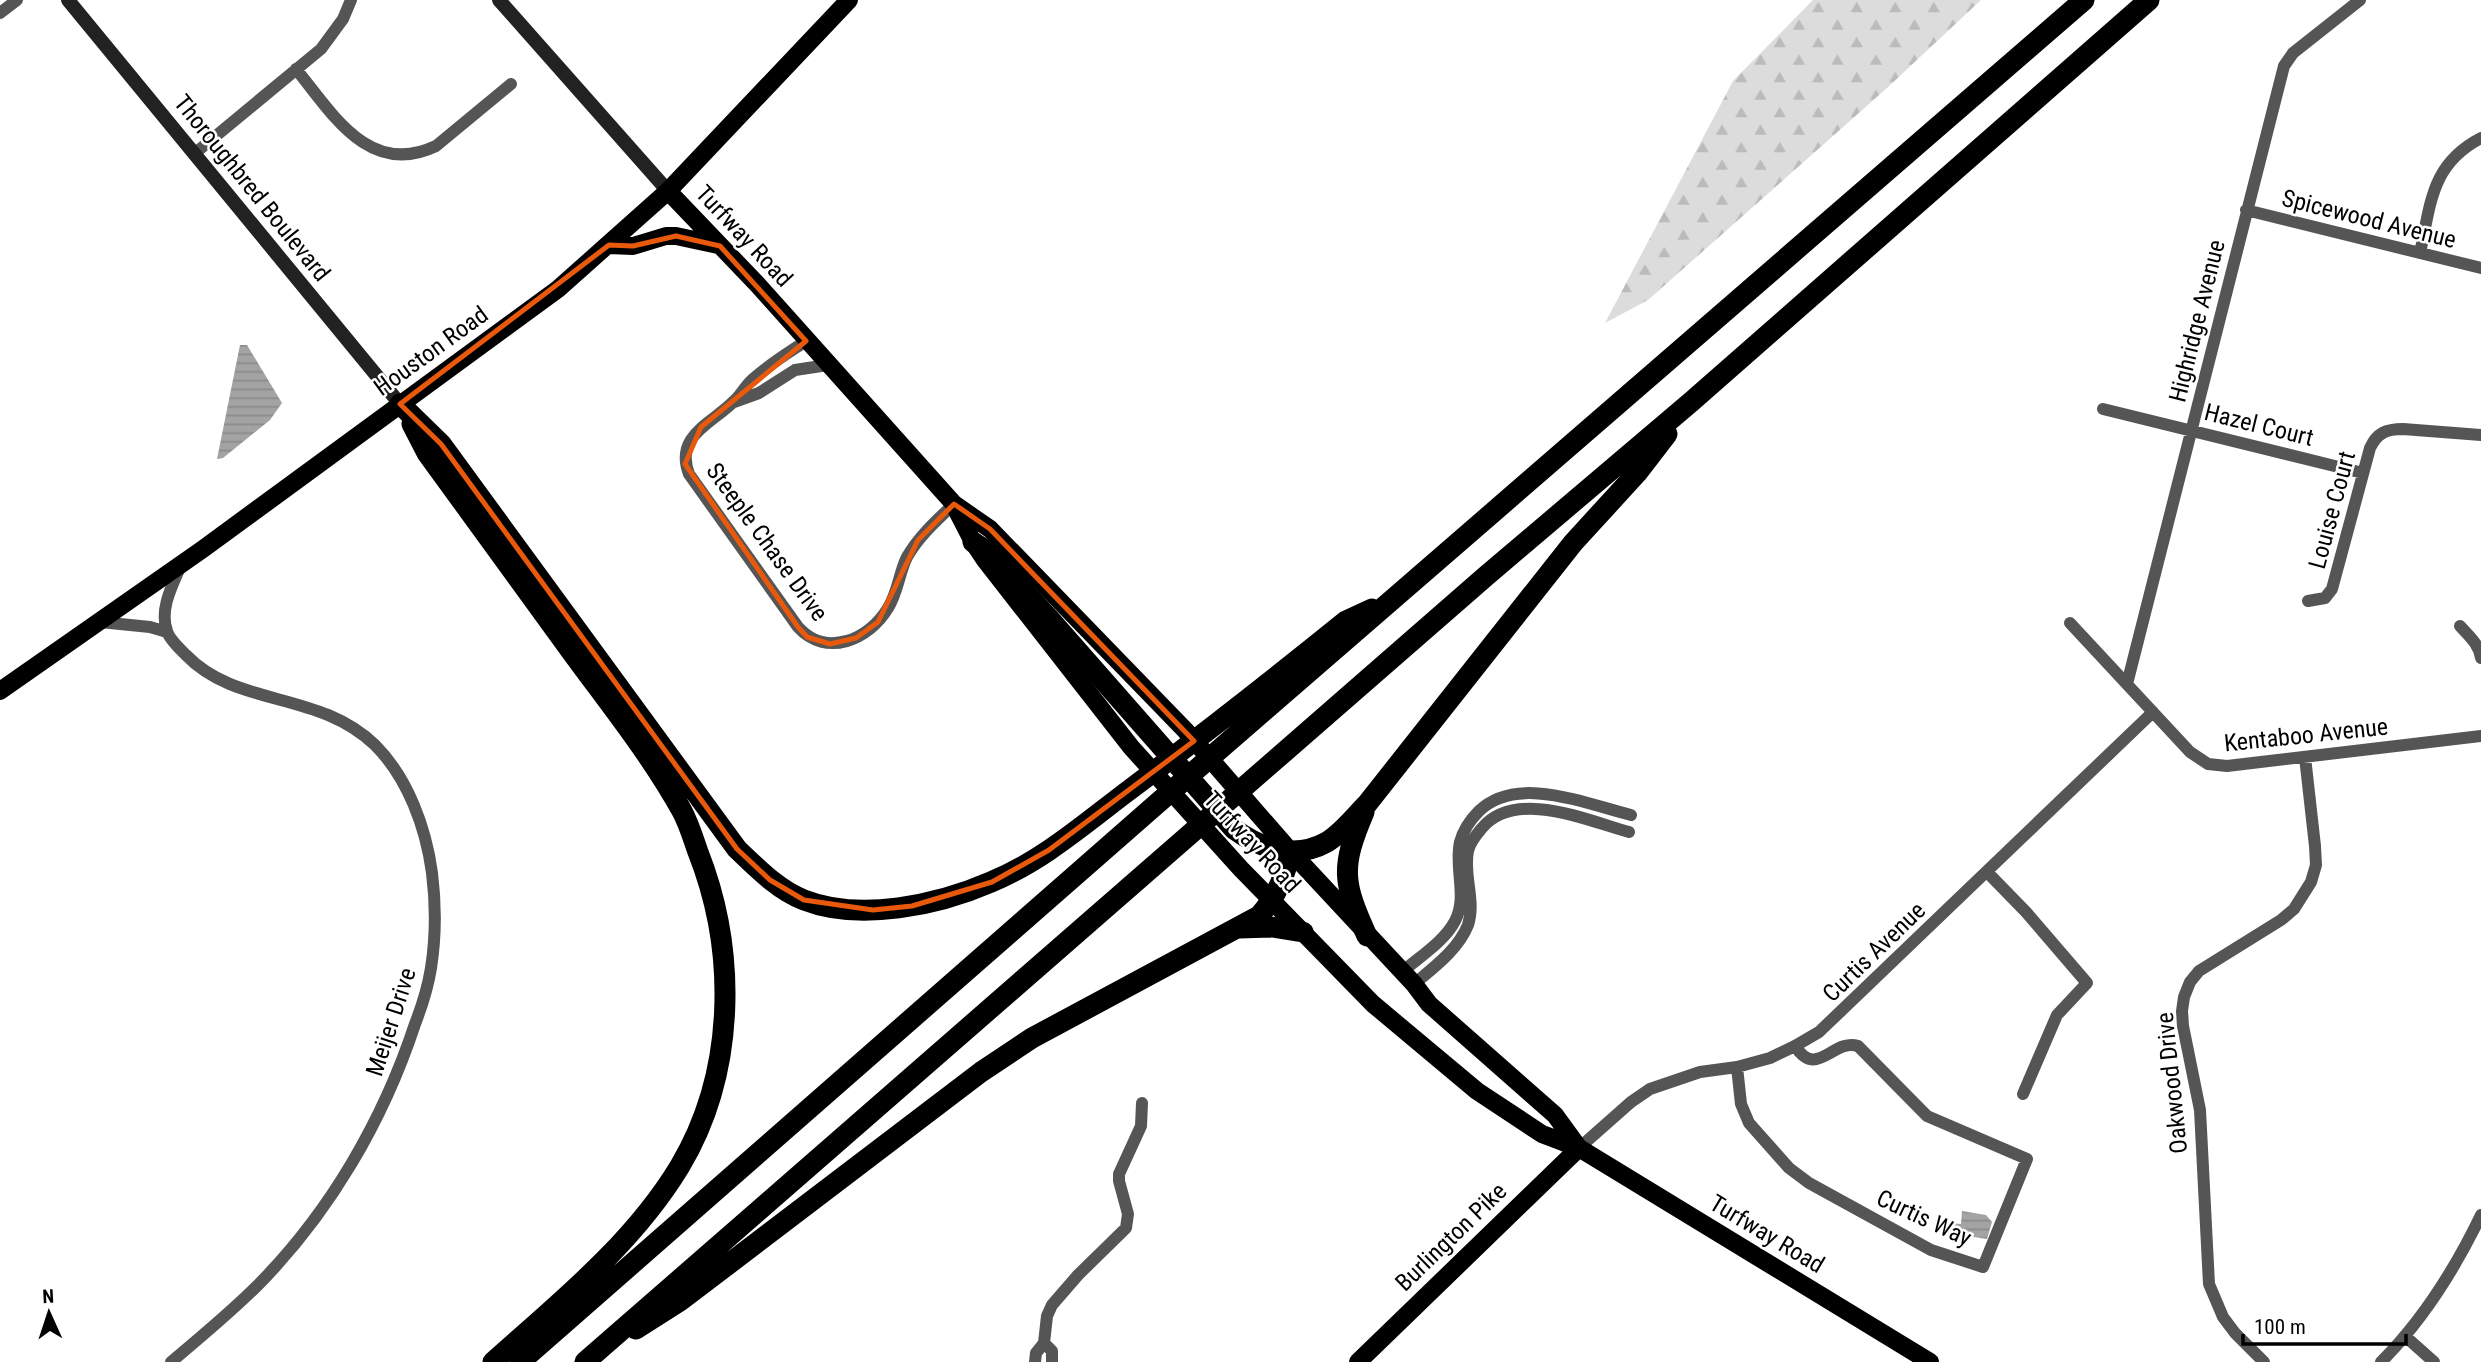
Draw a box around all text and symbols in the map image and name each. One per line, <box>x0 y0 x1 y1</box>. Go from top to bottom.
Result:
street label: Thoroughbred Boulevard <box>168 89 336 287</box>
street label: Turfway Road <box>690 179 798 293</box>
street label: Spicewood Avenue <box>2279 184 2459 254</box>
street label: Highridge Avenue <box>2163 237 2231 405</box>
street label: Houston Road <box>369 300 493 402</box>
street label: Hazel Court <box>2202 398 2316 452</box>
street label: Louise Court <box>2303 448 2361 572</box>
street label: Steeple Chase Drive <box>700 458 834 626</box>
street label: Kentaboo Avenue <box>2223 712 2389 758</box>
street label: Turfway Road <box>1198 785 1306 899</box>
street label: Curtis Avenue <box>1817 896 1931 1008</box>
street label: Meijer Drive <box>360 964 422 1080</box>
street label: Oakwood Drive <box>2151 1011 2193 1155</box>
street label: Burlington Pike <box>1390 1177 1512 1297</box>
street label: Curtis Way <box>1872 1184 1976 1252</box>
street label: Turfway Road <box>1705 1189 1829 1279</box>
north arrow <box>14 1278 84 1348</box>
text: N <box>42 1285 55 1308</box>
scale bar <box>2243 1302 2406 1346</box>
text: 100 m <box>2254 1315 2306 1339</box>

